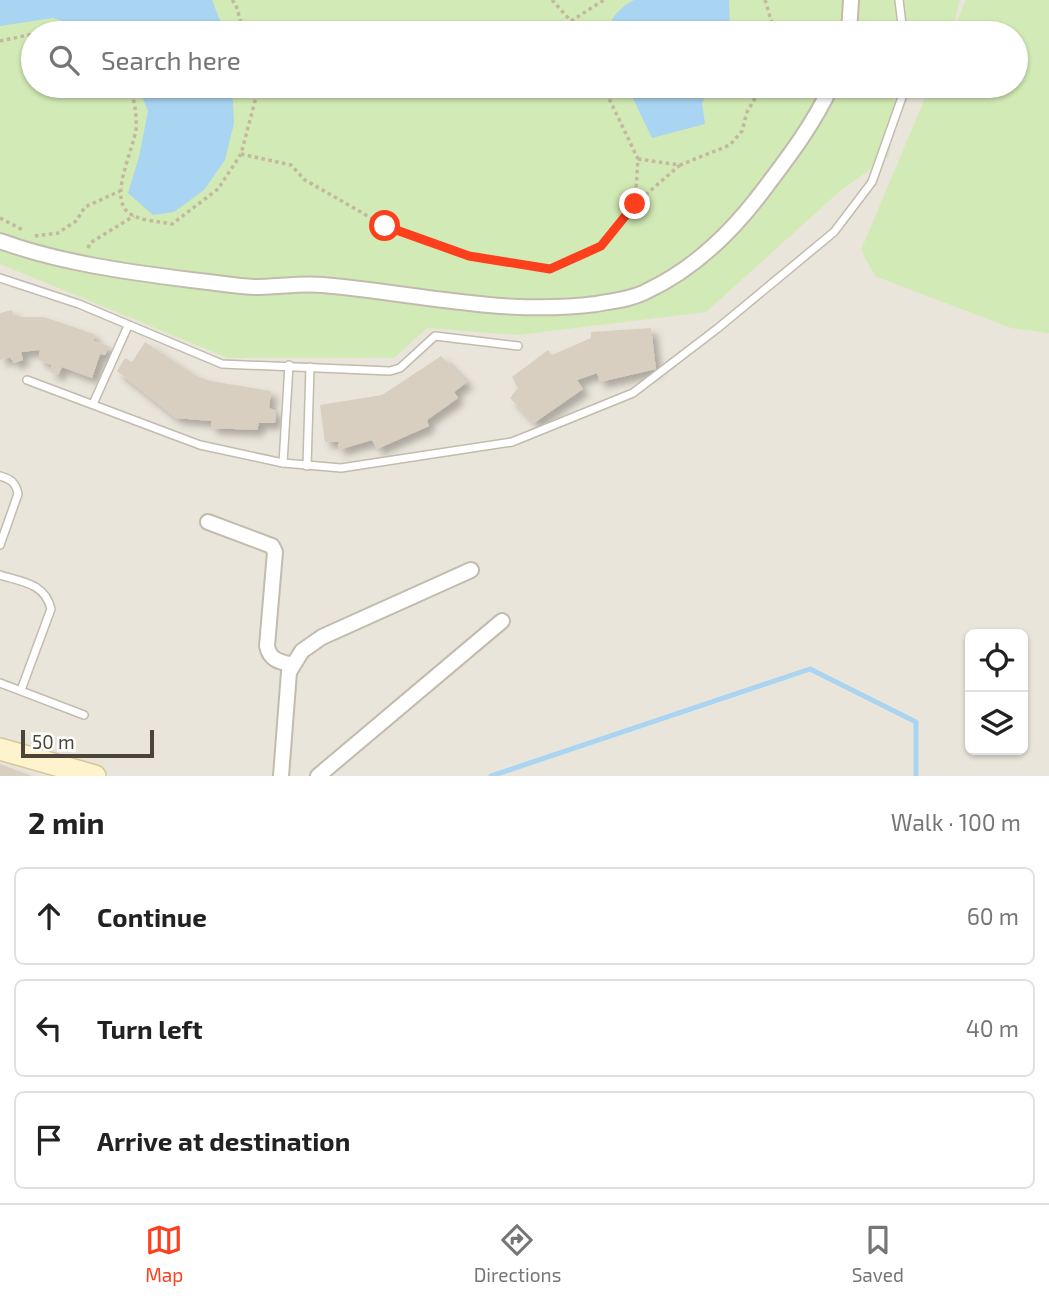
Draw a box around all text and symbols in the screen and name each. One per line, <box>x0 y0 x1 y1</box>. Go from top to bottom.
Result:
search box <box>21 21 1028 98</box>
icon: search <box>45 41 83 79</box>
text: Search here <box>101 44 241 75</box>
route end <box>619 188 650 219</box>
route start <box>369 210 400 241</box>
map controls <box>965 629 1028 755</box>
button: locate <box>965 629 1028 692</box>
button: layers <box>965 692 1028 755</box>
scale bar <box>21 727 154 759</box>
text: 50 m <box>32 730 75 753</box>
text: 2 min <box>28 804 105 840</box>
text: Walk · 100 m <box>891 808 1021 836</box>
icon: ahead <box>30 897 68 935</box>
text: Continue <box>97 901 207 932</box>
text: 60 m <box>967 902 1019 930</box>
icon: left <box>30 1009 68 1047</box>
text: Turn left <box>97 1013 203 1044</box>
text: 40 m <box>966 1014 1019 1042</box>
icon: arrive <box>30 1121 68 1159</box>
text: Arrive at destination <box>97 1125 350 1156</box>
tab: Map <box>145 1221 183 1286</box>
tab: Directions <box>474 1221 561 1286</box>
tab: Saved <box>852 1221 904 1286</box>

